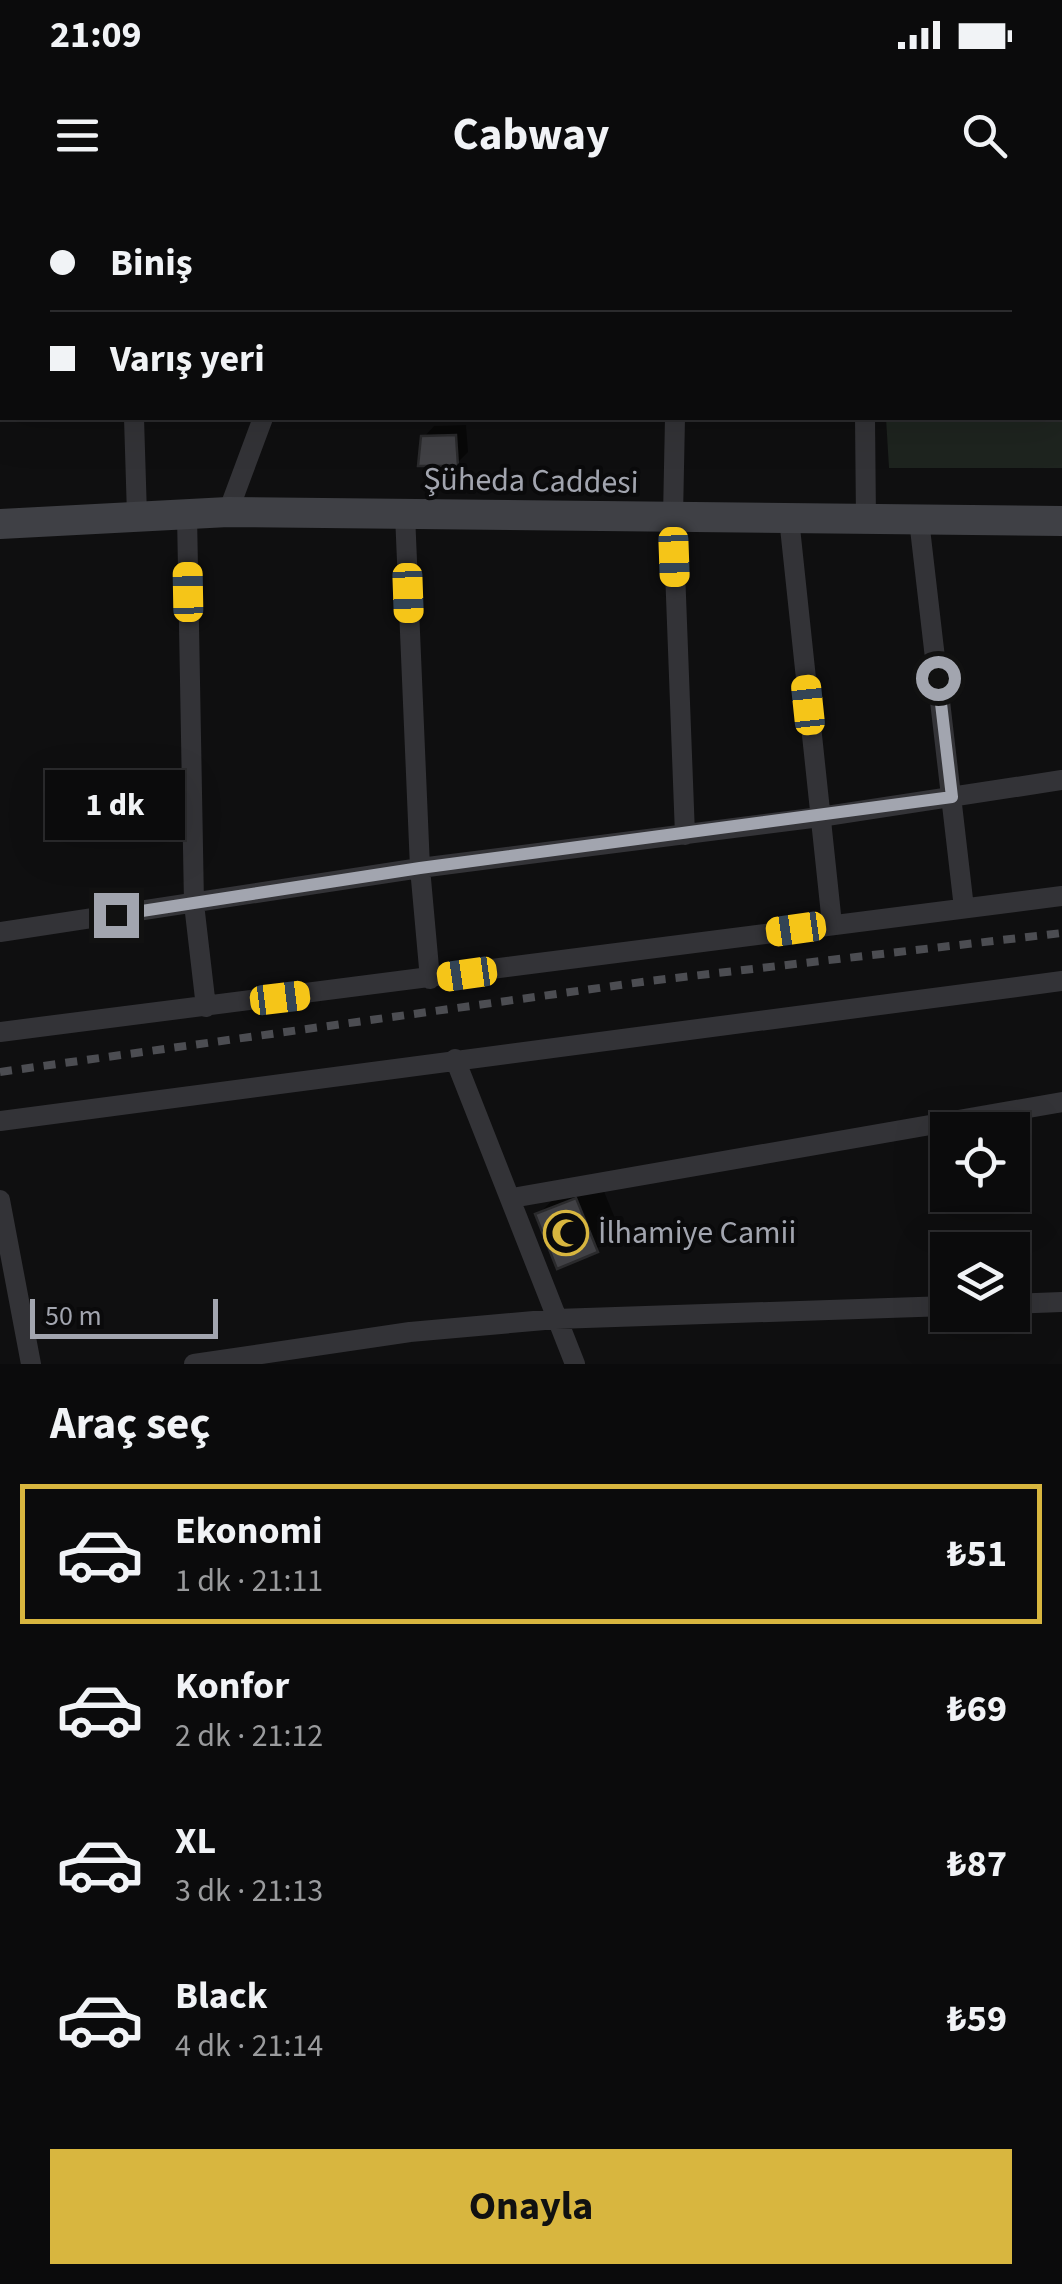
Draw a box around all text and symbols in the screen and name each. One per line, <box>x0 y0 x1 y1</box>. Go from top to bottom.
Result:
text: 21:09 <box>50 8 142 62</box>
text: Cabway <box>453 103 609 167</box>
icon: menu <box>50 108 105 163</box>
icon: search <box>957 108 1012 163</box>
text: Biniş <box>110 236 193 290</box>
text: Varış yeri <box>110 332 265 386</box>
street label: Şüheda Caddesi <box>423 456 639 506</box>
car <box>658 526 690 588</box>
car <box>172 562 204 622</box>
car <box>392 562 424 624</box>
route start <box>916 656 961 701</box>
car <box>790 674 826 736</box>
callout: 1 dk <box>46 770 186 840</box>
text: 1 dk <box>85 782 145 828</box>
route end <box>94 893 139 938</box>
car <box>764 910 828 948</box>
car <box>435 955 499 993</box>
car <box>248 979 312 1017</box>
map controls <box>930 1112 1030 1332</box>
button: locate <box>930 1112 1030 1212</box>
mosque icon: İlhamiye Camii <box>543 1210 589 1256</box>
place label: İlhamiye Camii <box>598 1210 796 1256</box>
button: layers <box>930 1232 1030 1332</box>
scale bar <box>30 1294 218 1338</box>
text: 50 m <box>45 1296 102 1336</box>
text: Araç seç <box>50 1392 210 1456</box>
text: Ekonomi <box>175 1504 323 1558</box>
icon: car <box>55 1509 145 1599</box>
text: ₺51 <box>947 1527 1007 1581</box>
text: 1 dk · 21:11 <box>175 1558 323 1604</box>
text: Konfor <box>175 1659 289 1713</box>
icon: car <box>55 1664 145 1754</box>
text: ₺69 <box>947 1682 1007 1736</box>
text: 2 dk · 21:12 <box>175 1713 323 1759</box>
text: XL <box>175 1814 216 1868</box>
icon: car <box>55 1819 145 1909</box>
text: ₺87 <box>947 1837 1007 1891</box>
text: 3 dk · 21:13 <box>175 1868 323 1914</box>
text: Black <box>175 1969 268 2023</box>
icon: car <box>55 1974 145 2064</box>
text: ₺59 <box>947 1992 1007 2046</box>
text: 4 dk · 21:14 <box>175 2023 323 2069</box>
button: Onayla <box>50 2149 1012 2264</box>

